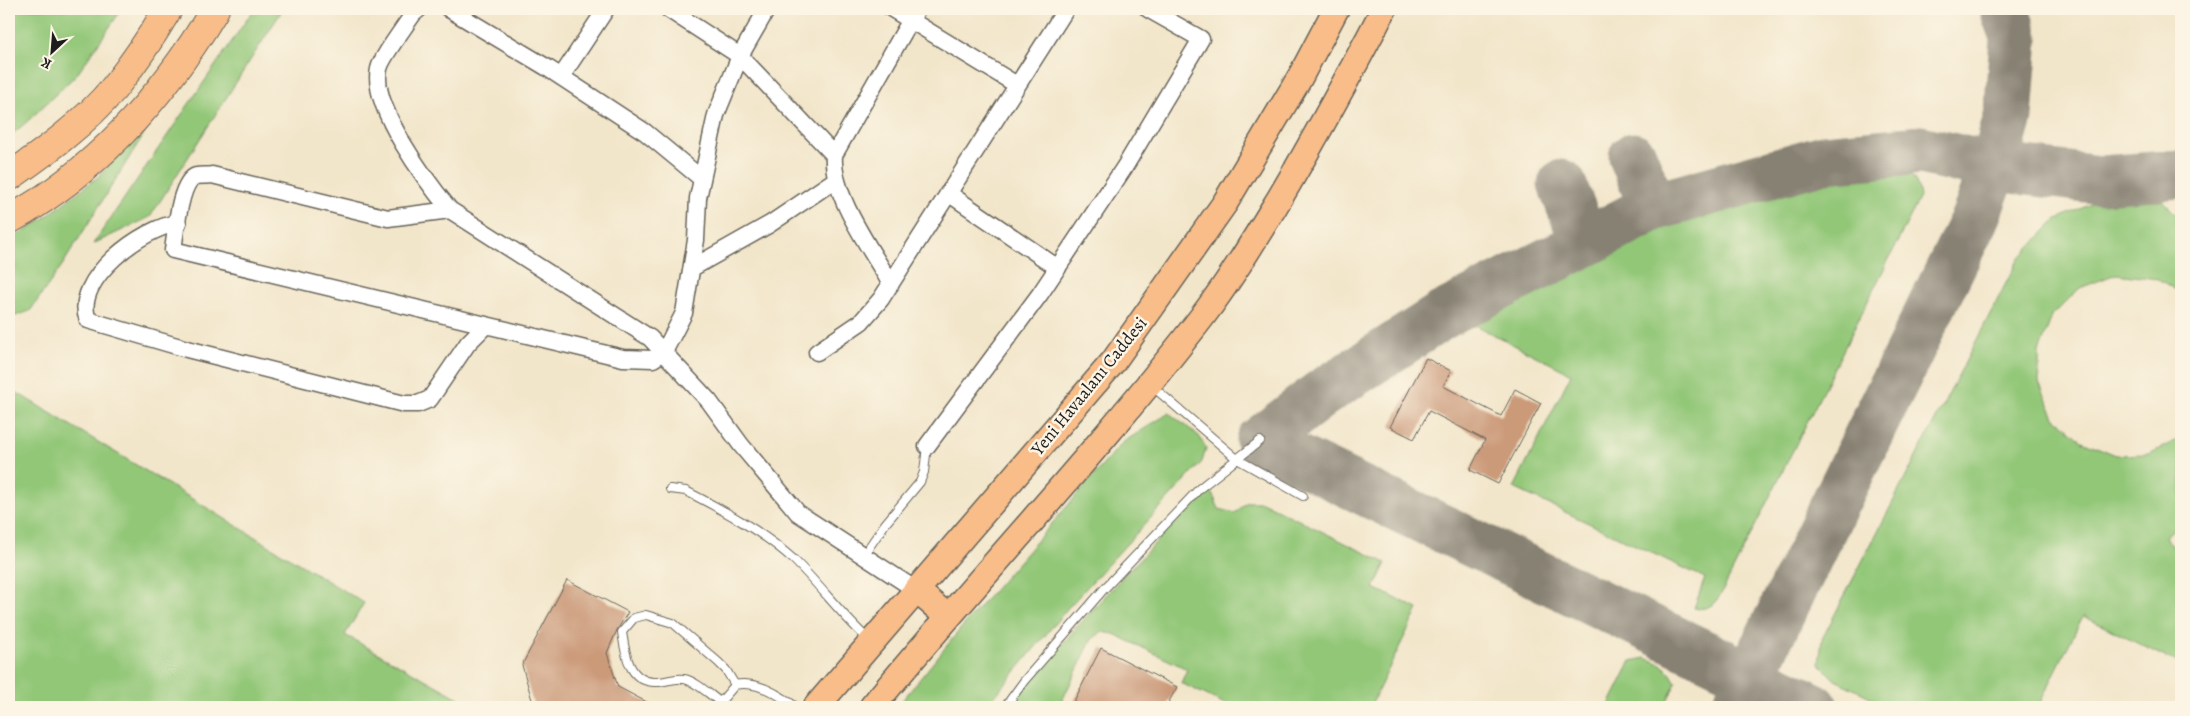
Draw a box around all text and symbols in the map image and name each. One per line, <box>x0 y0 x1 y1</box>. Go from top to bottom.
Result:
north arrow <box>28 28 78 78</box>
text: K <box>38 52 55 74</box>
street label: Yeni Havaalanı Caddesi <box>1025 312 1152 461</box>

